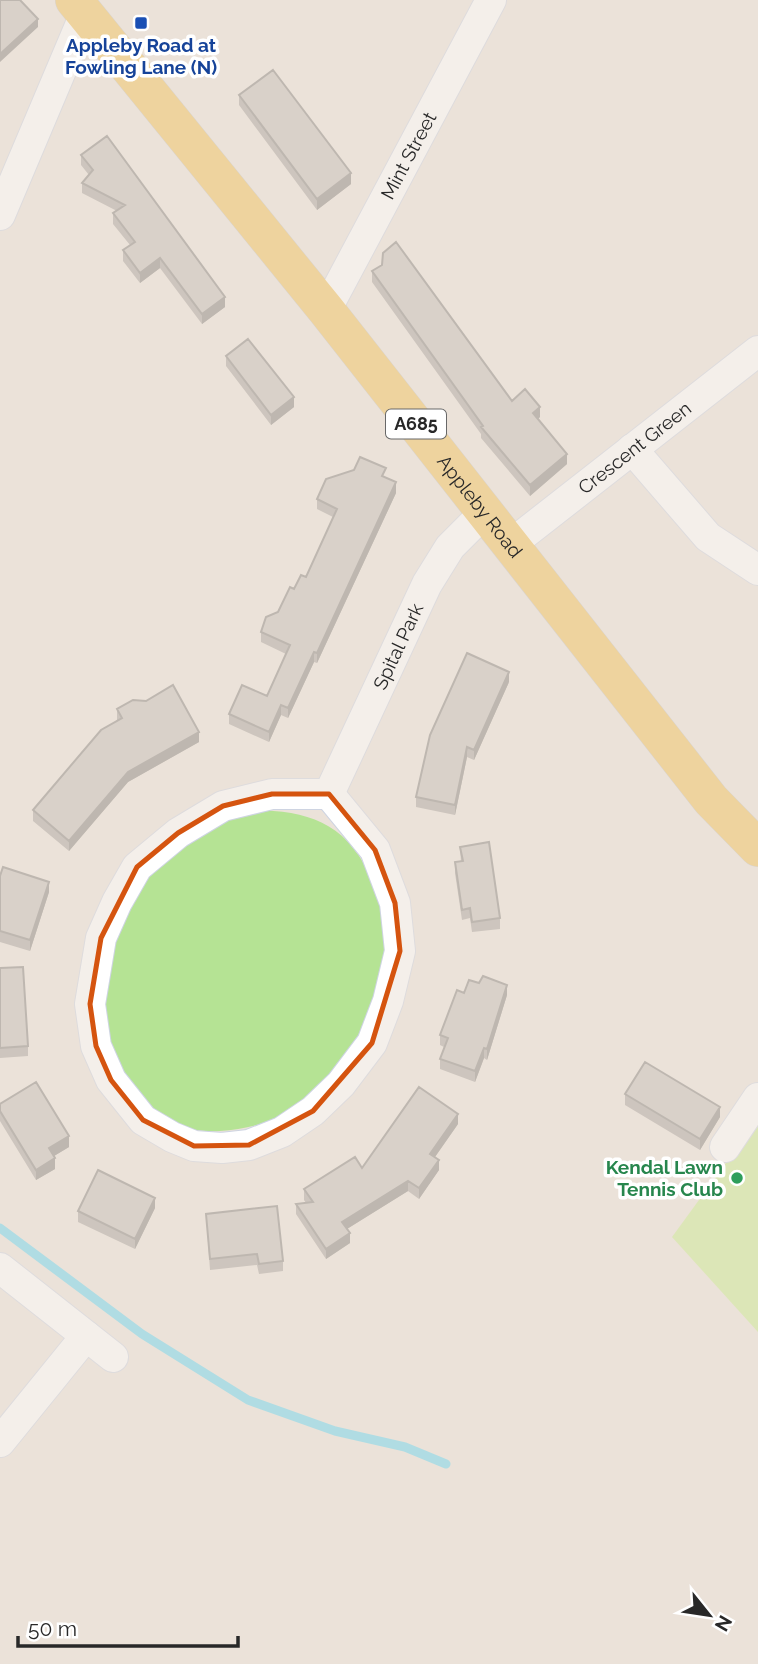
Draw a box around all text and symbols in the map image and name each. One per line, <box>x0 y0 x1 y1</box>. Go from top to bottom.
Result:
marker: Appleby Road at Fowling Lane (N) <box>133 15 149 31</box>
place label: Appleby Road at Fowling Lane (N) <box>65 34 217 78</box>
street label: Mint Street <box>376 108 441 203</box>
street label: Crescent Green <box>574 397 695 498</box>
road number: A685 <box>386 410 446 438</box>
street label: Appleby Road <box>433 451 527 562</box>
street label: Spital Park <box>368 600 427 693</box>
place label: Kendal Lawn Tennis Club <box>606 1156 723 1200</box>
marker: Kendal Lawn Tennis Club <box>729 1170 745 1186</box>
north arrow <box>674 1580 744 1650</box>
scale bar <box>18 1604 238 1648</box>
text: N <box>711 1612 737 1635</box>
text: 50 m <box>28 1616 77 1641</box>

